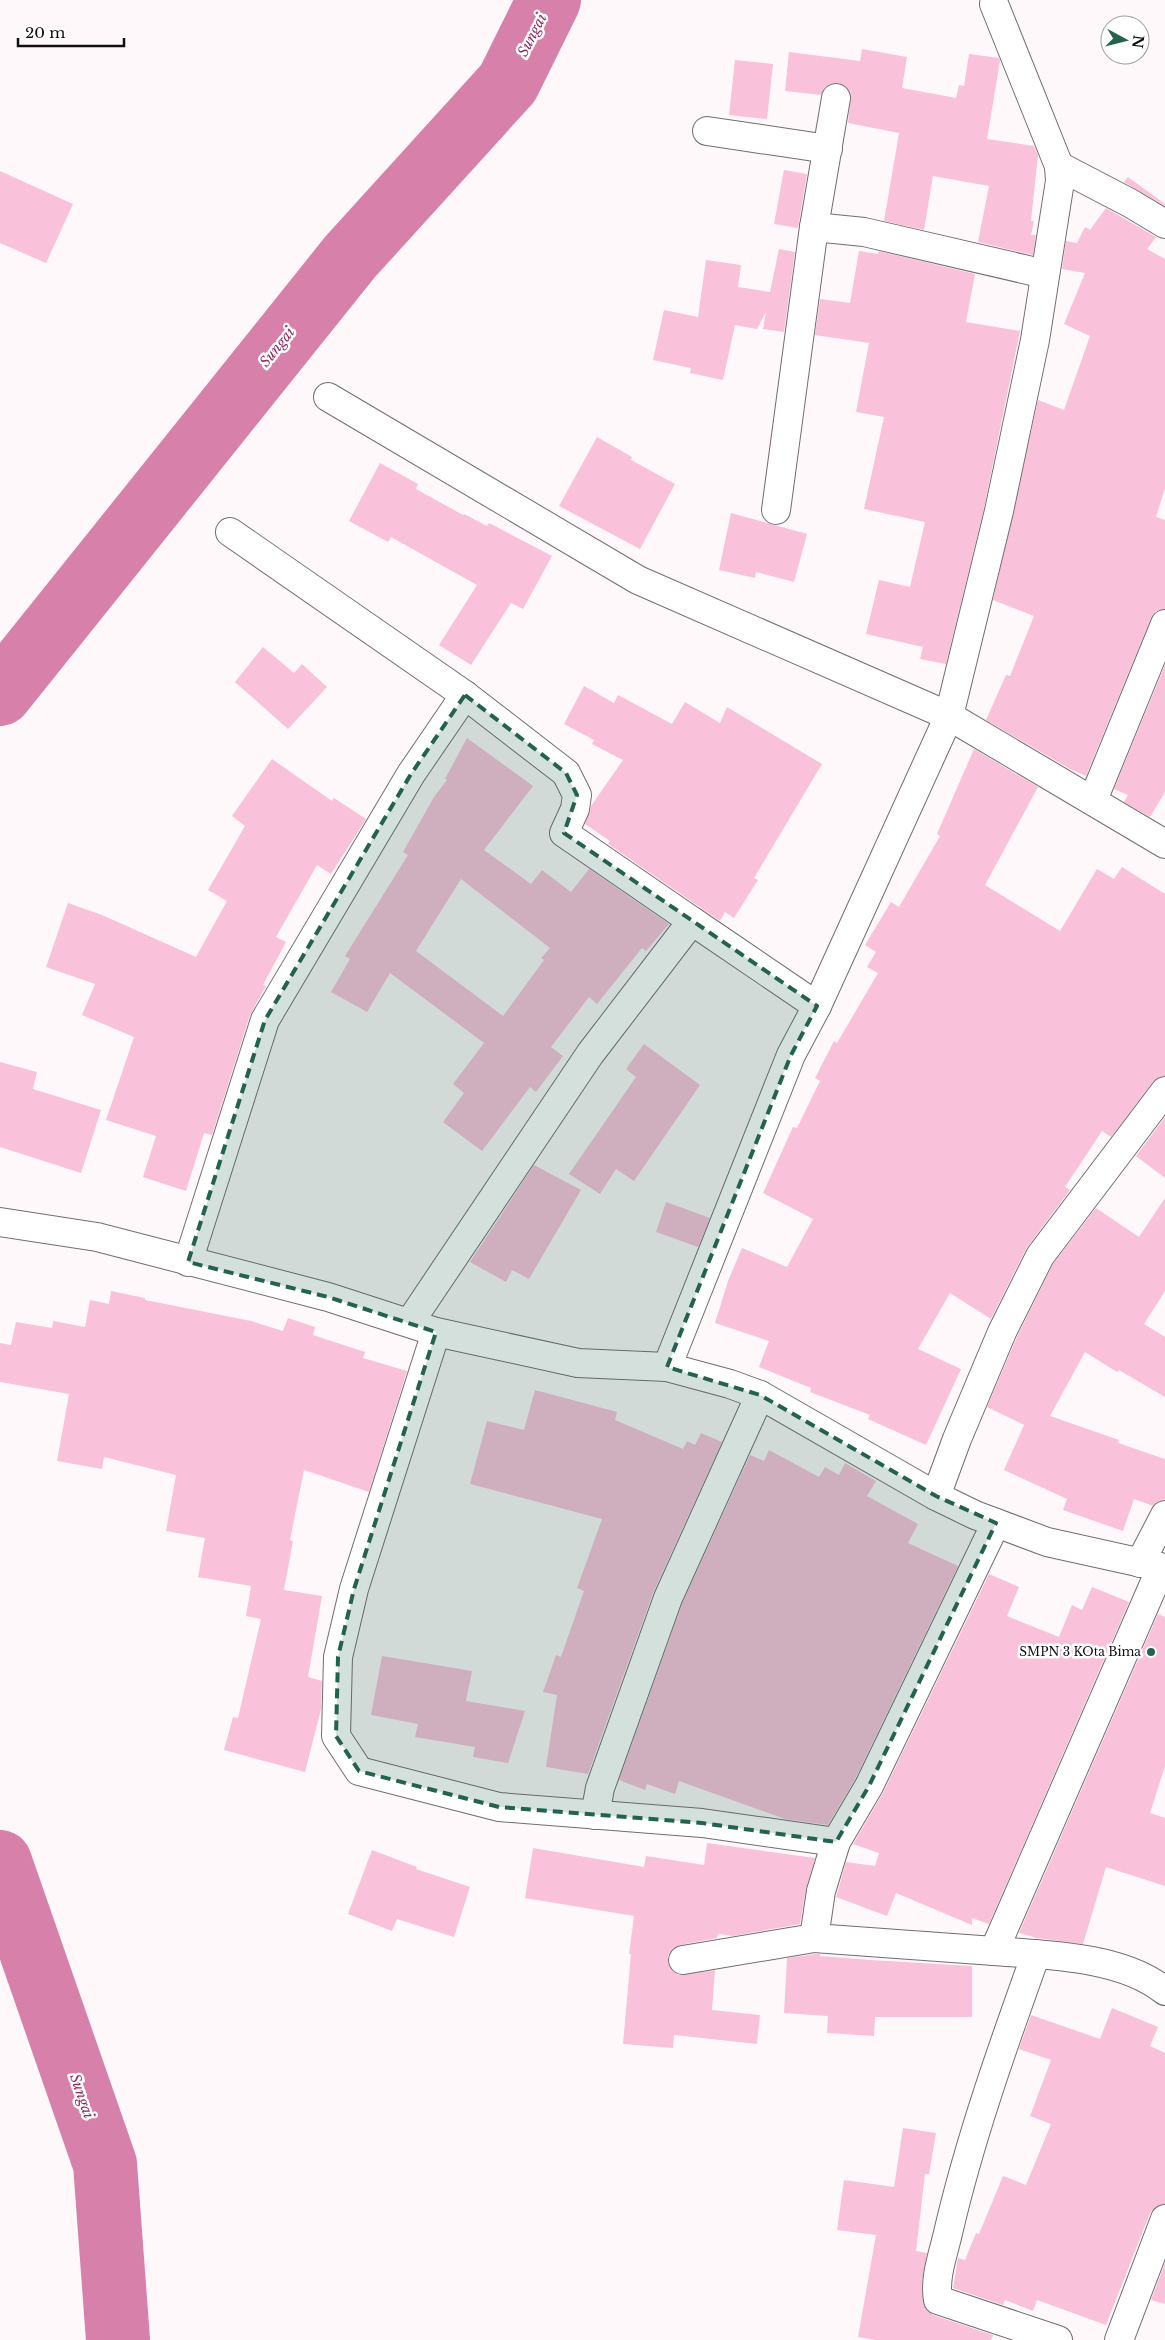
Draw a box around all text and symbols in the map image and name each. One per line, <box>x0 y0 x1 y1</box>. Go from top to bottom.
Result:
water label: Sungai <box>514 10 550 59</box>
scale bar <box>18 15 124 47</box>
north arrow <box>1100 15 1150 65</box>
text: 20 m <box>25 23 65 42</box>
text: N <box>1128 34 1148 49</box>
water label: Sungai <box>256 323 299 370</box>
place label: SMPN 3 KOta Bima <box>1019 1644 1141 1659</box>
marker: SMPN 3 KOta Bima <box>1145 1646 1157 1658</box>
water label: Sungai <box>66 2071 98 2121</box>

